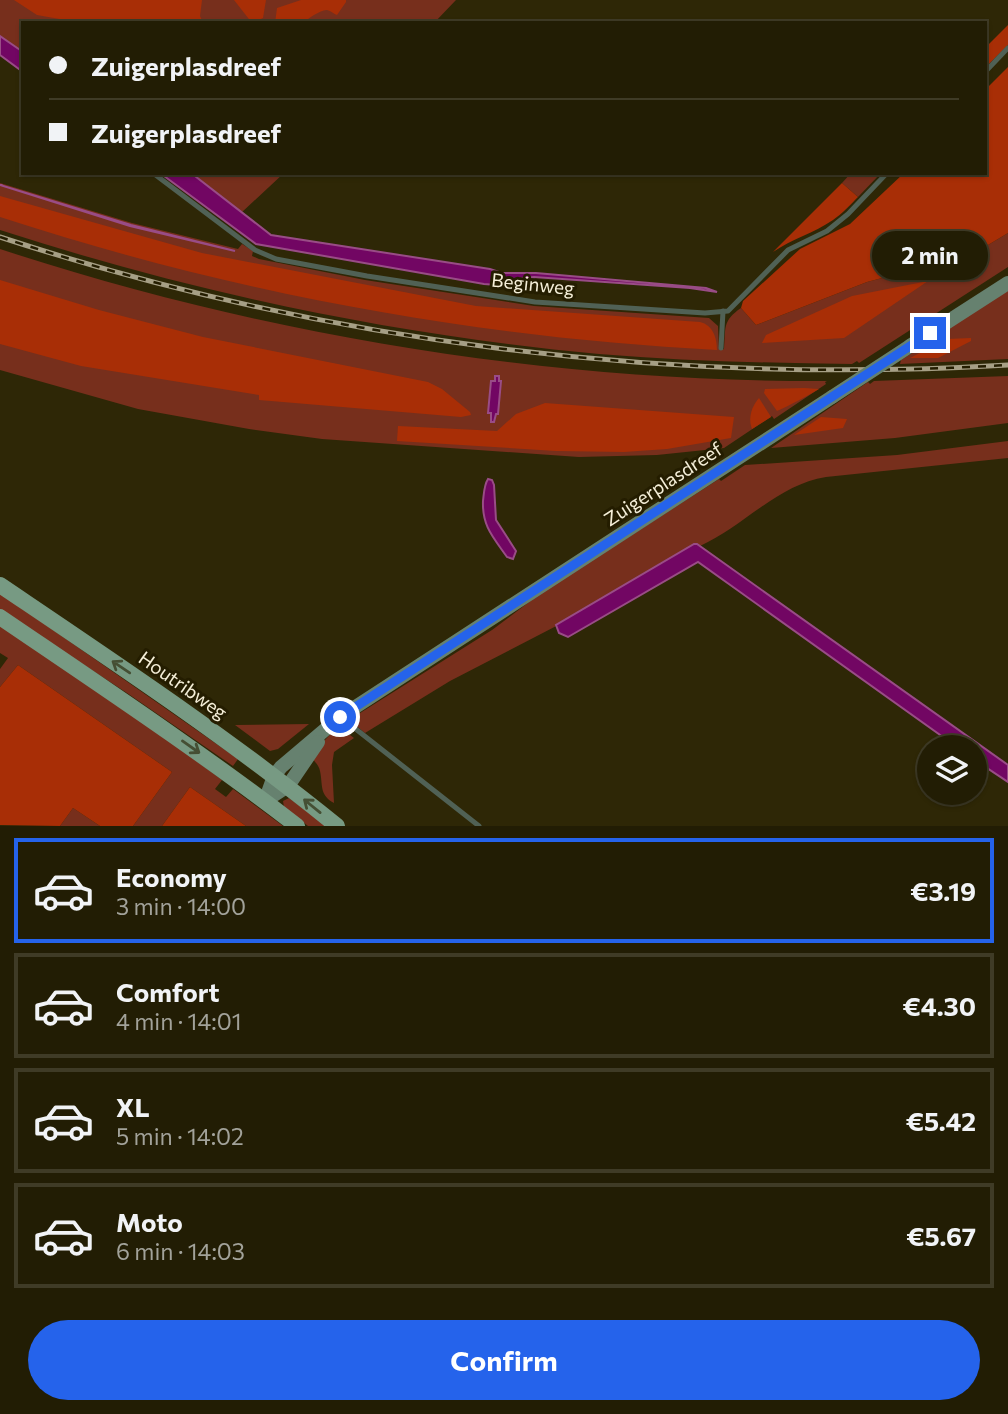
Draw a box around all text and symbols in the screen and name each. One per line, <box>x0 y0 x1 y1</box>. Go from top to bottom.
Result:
text: Zuigerplasdreef <box>91 50 281 81</box>
text: Zuigerplasdreef <box>91 117 281 148</box>
callout: 2 min <box>872 232 988 280</box>
text: 2 min <box>901 241 959 269</box>
street label: Beginweg <box>490 268 576 299</box>
route end <box>914 317 946 349</box>
street label: Zuigerplasdreef <box>599 437 727 530</box>
street label: Houtribweg <box>135 646 232 723</box>
one-way arrow <box>112 660 132 674</box>
route start <box>324 701 356 733</box>
map controls <box>917 735 987 805</box>
button: layers <box>917 735 987 805</box>
one-way arrow <box>181 740 200 754</box>
one-way arrow <box>304 798 322 814</box>
icon: car <box>32 859 95 922</box>
text: Economy <box>116 861 227 892</box>
text: €3.19 <box>910 875 976 906</box>
text: 3 min · 14:00 <box>116 892 246 920</box>
icon: car <box>32 974 95 1037</box>
text: Comfort <box>116 976 219 1007</box>
text: €4.30 <box>903 990 976 1021</box>
text: 4 min · 14:01 <box>116 1007 242 1035</box>
icon: car <box>32 1089 95 1152</box>
text: XL <box>116 1091 150 1122</box>
text: €5.42 <box>906 1105 976 1136</box>
text: 5 min · 14:02 <box>116 1122 244 1150</box>
icon: car <box>32 1204 95 1267</box>
text: Moto <box>116 1206 183 1237</box>
text: €5.67 <box>906 1220 976 1251</box>
text: 6 min · 14:03 <box>116 1237 245 1265</box>
button: Confirm <box>28 1320 980 1400</box>

